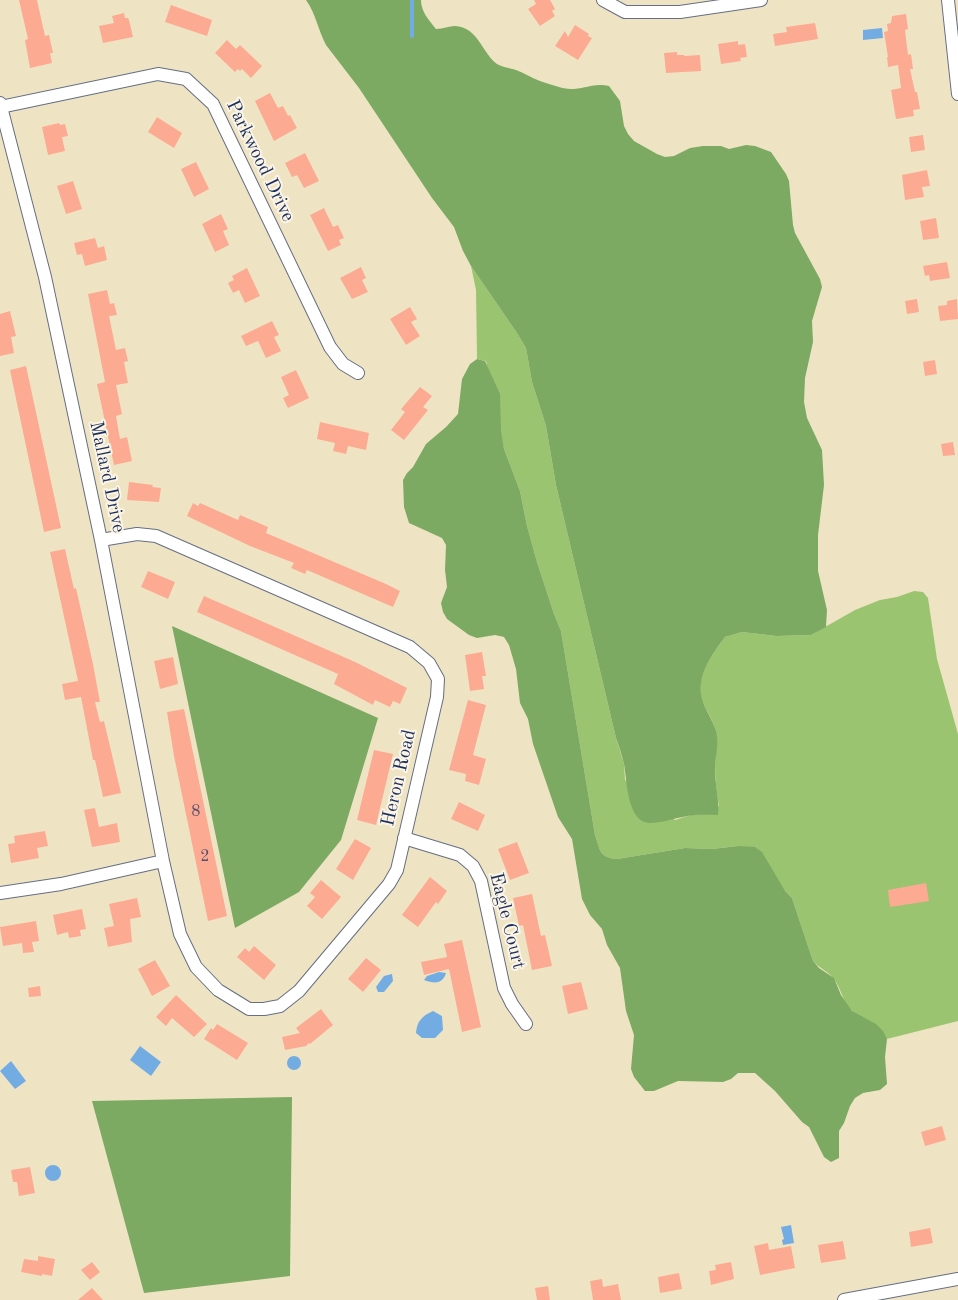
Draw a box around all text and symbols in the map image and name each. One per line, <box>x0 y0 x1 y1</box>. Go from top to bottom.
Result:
street label: Parkwood Drive <box>221 96 299 226</box>
street label: Mallard Drive <box>84 419 130 535</box>
street label: Heron Road <box>377 727 421 829</box>
house number: 8 <box>191 802 201 822</box>
house number: 2 <box>200 847 210 867</box>
street label: Eagle Court <box>484 870 530 972</box>

